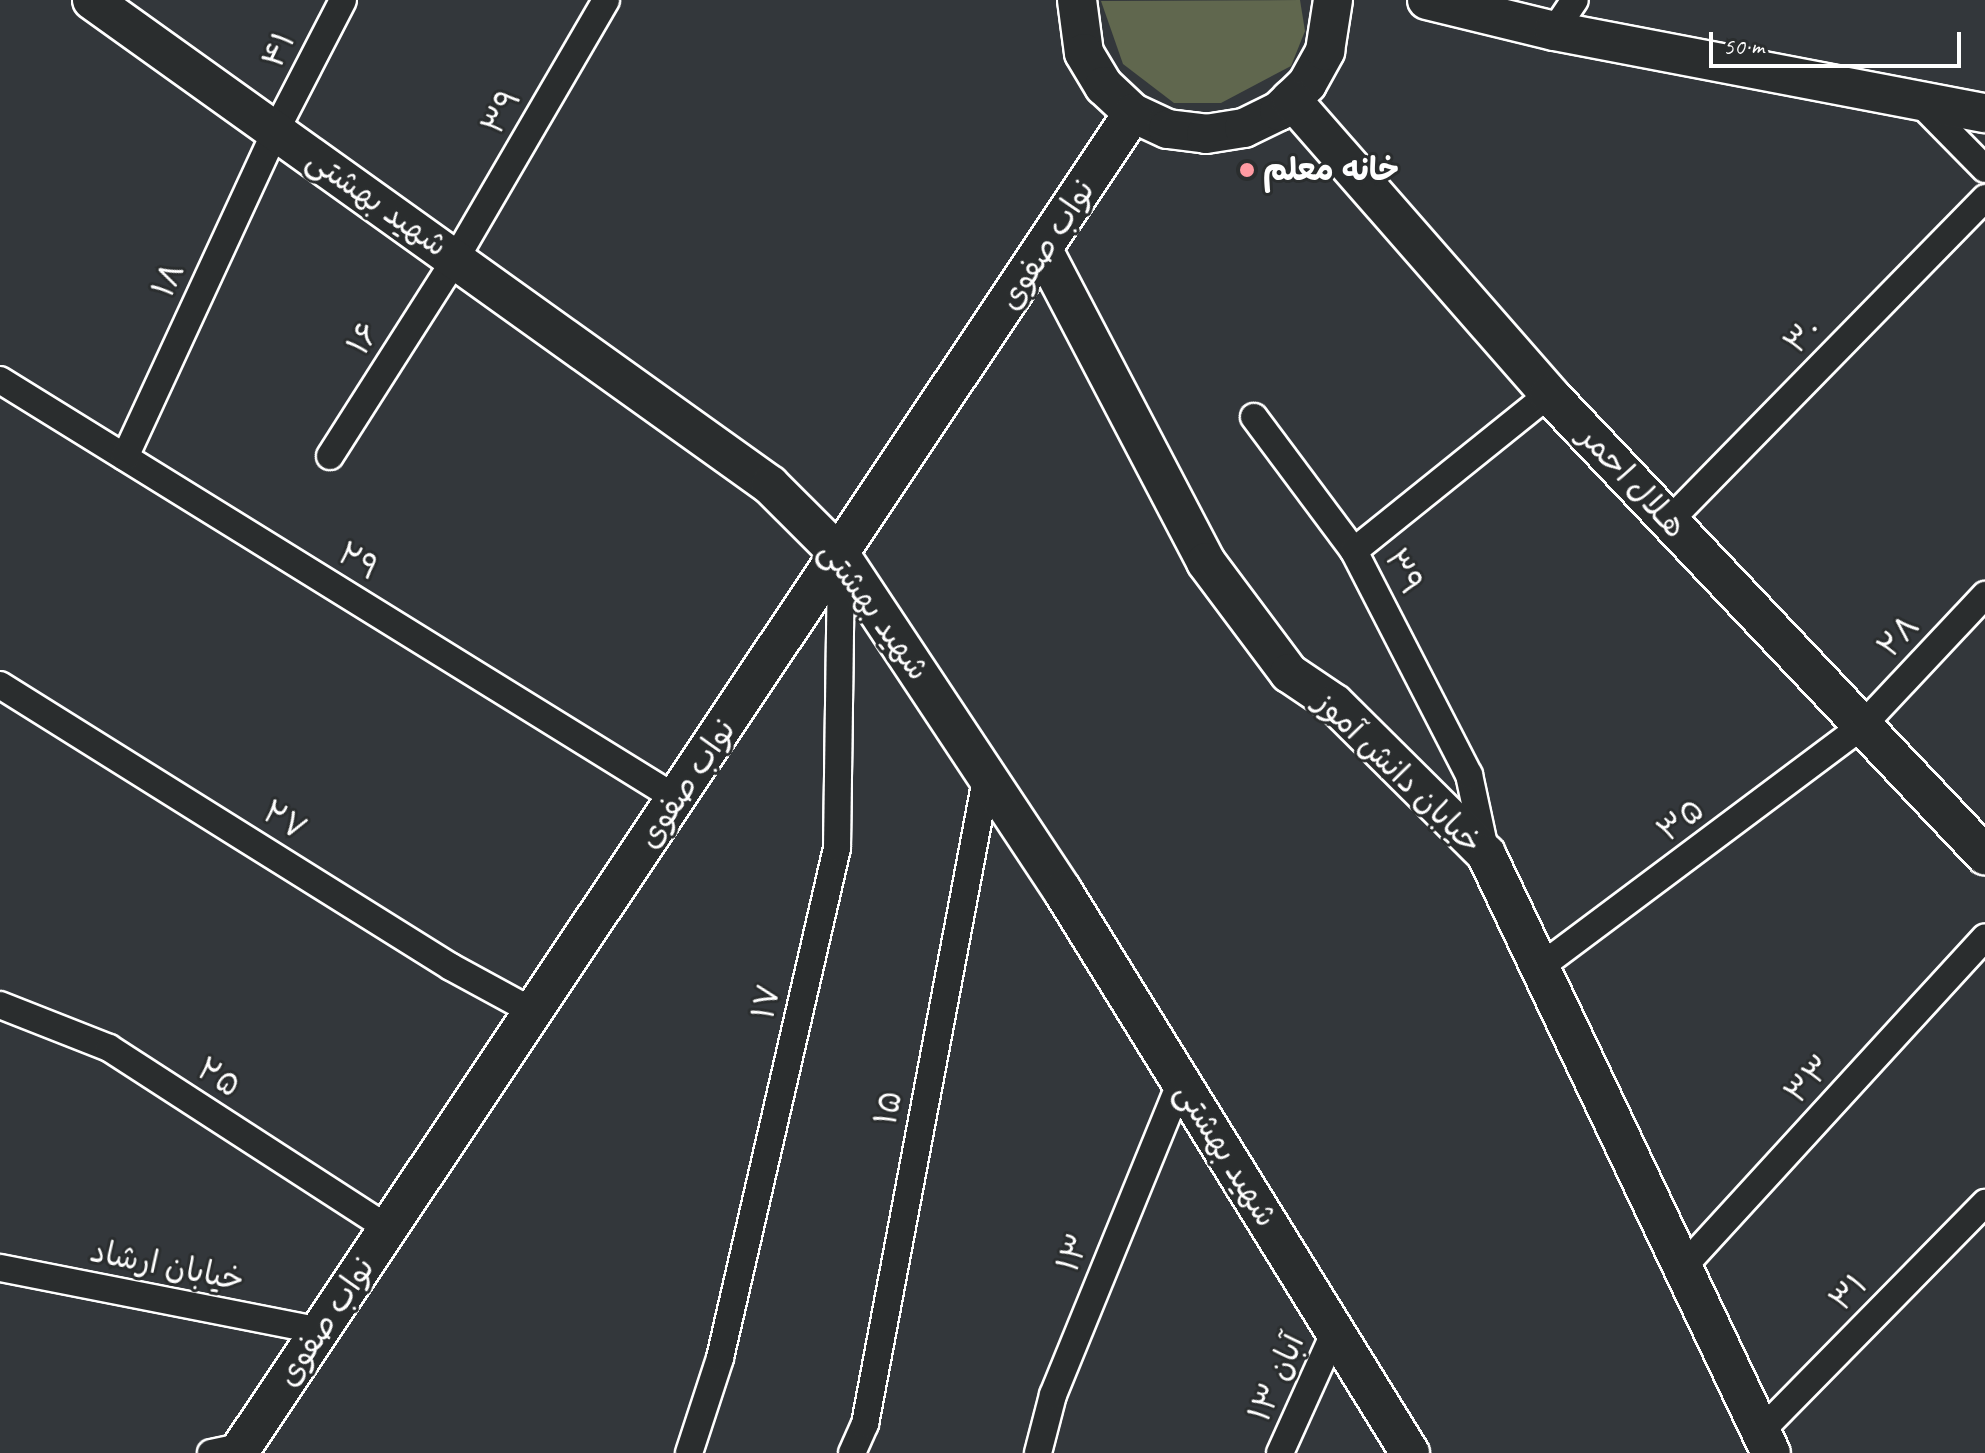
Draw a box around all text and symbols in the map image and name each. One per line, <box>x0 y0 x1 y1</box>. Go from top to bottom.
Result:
scale bar <box>1713 16 1965 66</box>
street label: ۴۱ <box>254 25 304 75</box>
text: 50 m <box>1723 31 1764 61</box>
street label: ۳۹ <box>474 82 530 142</box>
street label: شهید بهشتی <box>299 141 455 265</box>
place label: خانه معلم <box>1263 151 1399 189</box>
marker: خانه معلم <box>1238 161 1256 179</box>
street label: نواب صفوی <box>991 173 1103 317</box>
street label: ۱۸ <box>144 256 194 304</box>
street label: ۳۰ <box>1776 309 1830 363</box>
street label: ۱۶ <box>340 316 388 362</box>
street label: هـلال احمر <box>1570 418 1694 546</box>
street label: شهید بهشتی <box>811 534 937 688</box>
street label: ۲۹ <box>330 535 386 589</box>
street label: ۳۹ <box>1375 543 1431 601</box>
street label: ۲۸ <box>1870 608 1928 666</box>
street label: خیابان دانش آموز <box>1307 684 1489 862</box>
street label: نواب صفوی <box>630 712 744 856</box>
street label: ۳۵ <box>1650 791 1712 851</box>
street label: ۲۷ <box>255 793 313 849</box>
street label: ۱۷ <box>744 981 790 1023</box>
street label: ۳۳ <box>1777 1048 1841 1112</box>
street label: ۲۵ <box>189 1050 247 1106</box>
street label: شهید بهشتی <box>1167 1076 1285 1234</box>
street label: ۱۵ <box>867 1088 911 1128</box>
street label: ۱۳ <box>1049 1228 1099 1278</box>
street label: خیابان ارشاد <box>87 1232 247 1300</box>
street label: نواب صفوی <box>269 1250 383 1394</box>
street label: ۳۱ <box>1822 1266 1876 1320</box>
street label: ۱۳ آبان <box>1241 1328 1313 1428</box>

